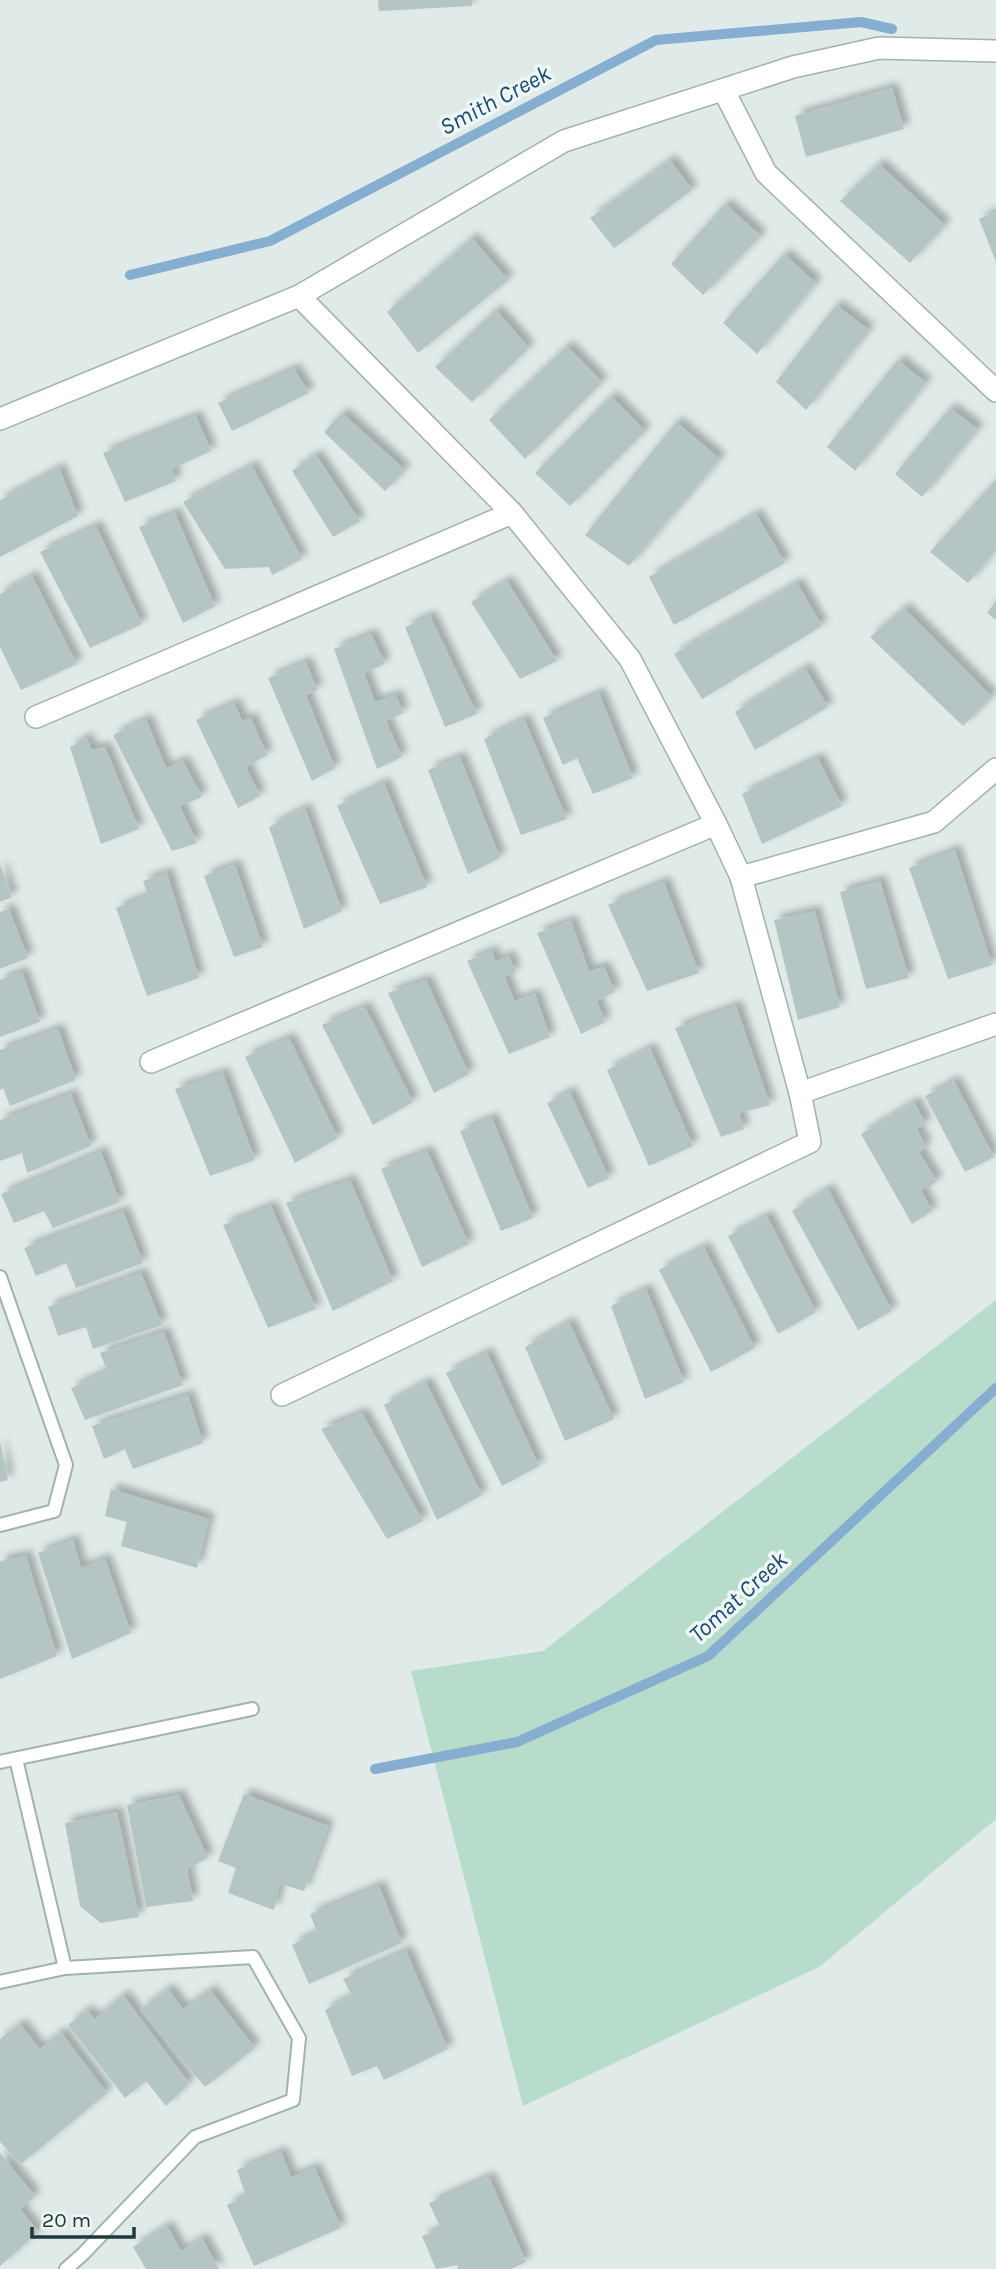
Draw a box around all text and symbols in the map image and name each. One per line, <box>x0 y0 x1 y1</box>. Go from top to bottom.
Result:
water label: Smith Creek <box>435 59 556 141</box>
water label: Tomat Creek <box>683 1545 793 1648</box>
scale bar <box>32 2196 133 2240</box>
text: 20 m <box>42 2208 91 2232</box>

